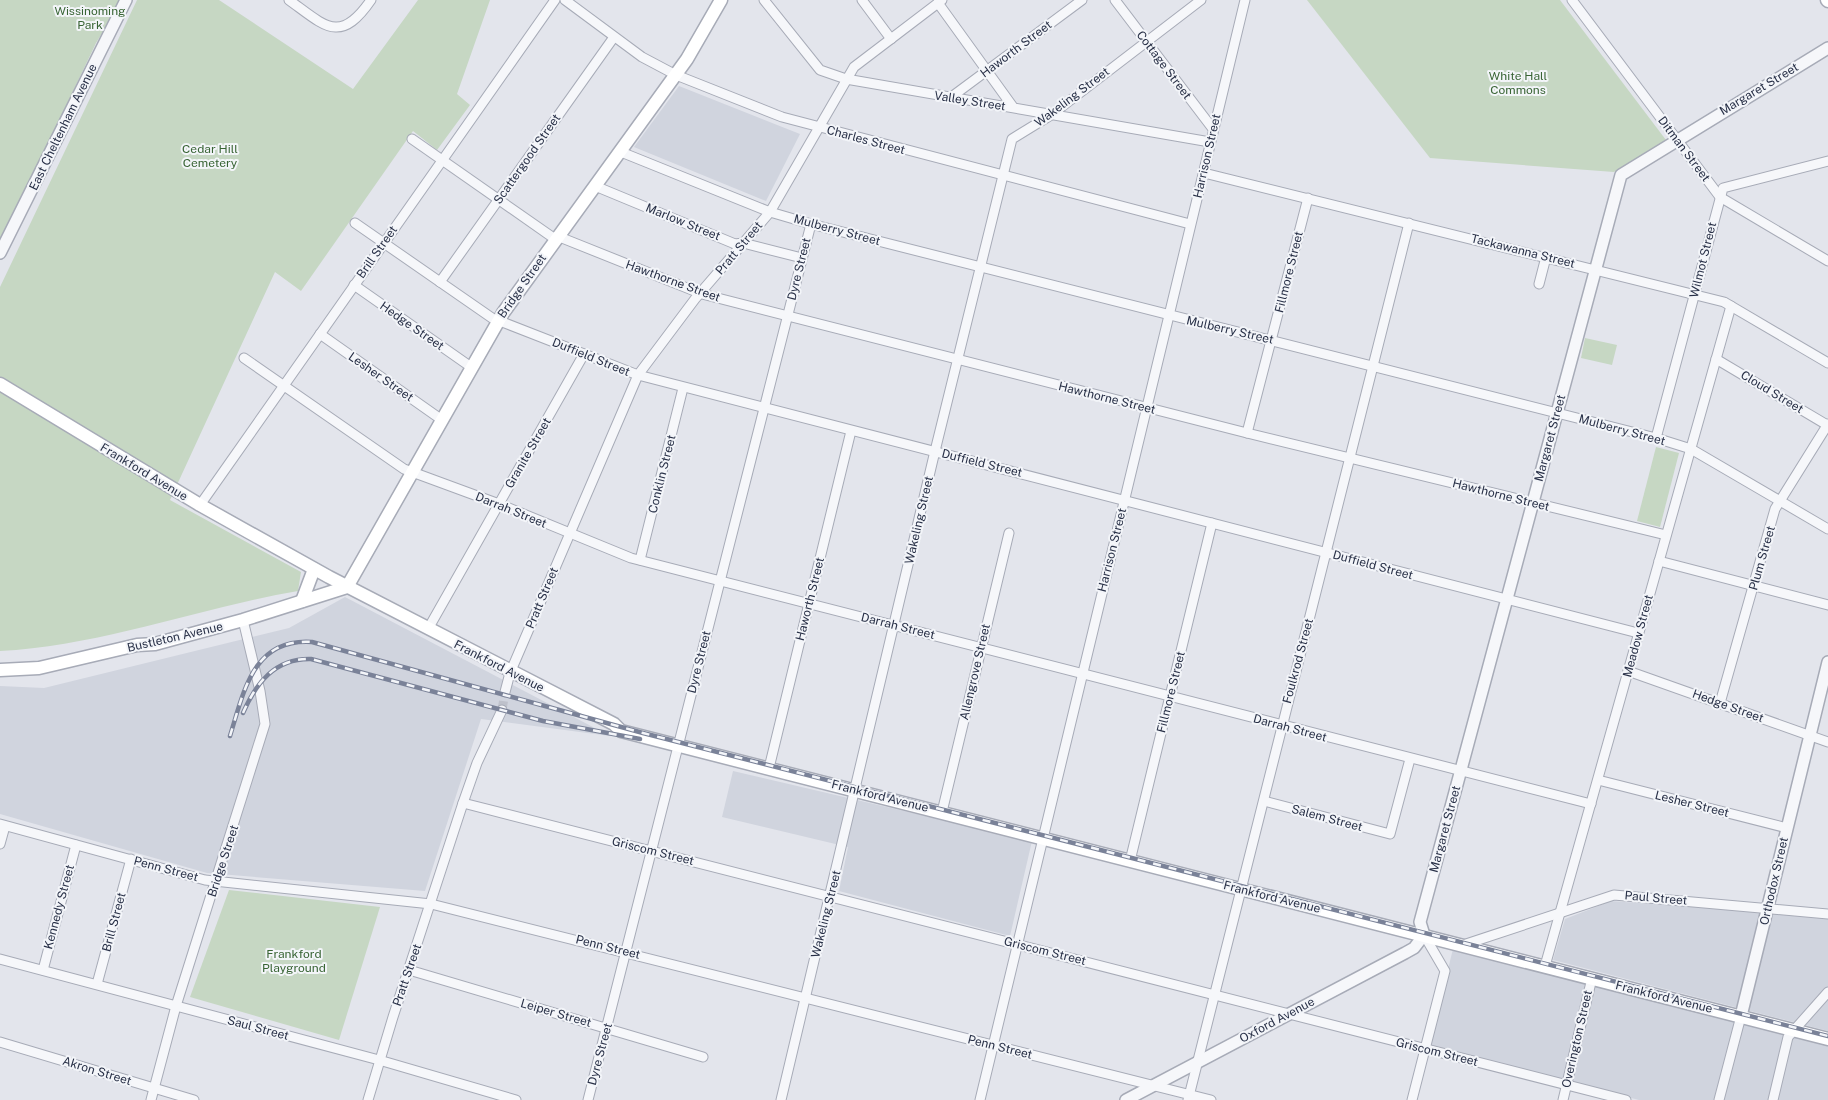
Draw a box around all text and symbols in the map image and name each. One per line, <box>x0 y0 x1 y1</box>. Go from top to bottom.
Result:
park label: Wissinoming Park <box>54 4 126 32</box>
street label: Haworth Street <box>978 17 1055 80</box>
street label: Cottage Street <box>1134 28 1194 102</box>
street label: Margaret Street <box>1717 60 1801 118</box>
street label: East Cheltenham Avenue <box>26 61 100 192</box>
street label: Wakeling Street <box>1032 64 1112 130</box>
park label: White Hall Commons <box>1489 69 1548 97</box>
street label: Valley Street <box>933 88 1007 114</box>
street label: Scattergood Street <box>491 111 564 207</box>
street label: Harrison Street <box>1191 112 1224 199</box>
street label: Ditman Street <box>1655 114 1713 185</box>
street label: Charles Street <box>825 123 907 157</box>
park label: Cedar Hill Cemetery <box>182 142 238 170</box>
street label: Marlow Street <box>644 201 723 243</box>
street label: Mulberry Street <box>792 212 882 248</box>
street label: Pratt Street <box>713 218 766 277</box>
street label: Wilmot Street <box>1687 220 1719 299</box>
street label: Brill Street <box>354 223 400 281</box>
street label: Fillmore Street <box>1272 229 1306 314</box>
street label: Tackawanna Street <box>1469 231 1577 271</box>
street label: Dyre Street <box>784 236 814 302</box>
street label: Bridge Street <box>495 251 549 321</box>
street label: Hawthorne Street <box>624 257 723 305</box>
street label: Hedge Street <box>377 299 447 353</box>
street label: Mulberry Street <box>1185 313 1275 347</box>
street label: Duffield Street <box>550 335 632 379</box>
street label: Lesher Street <box>346 349 416 405</box>
street label: Cloud Street <box>1738 368 1806 416</box>
street label: Hawthorne Street <box>1057 379 1157 417</box>
street label: Margaret Street <box>1532 393 1568 483</box>
street label: Mulberry Street <box>1577 412 1667 448</box>
street label: Granite Street <box>502 415 554 491</box>
street label: Conklin Street <box>646 433 679 515</box>
street label: Frankford Avenue <box>98 440 190 504</box>
street label: Duffield Street <box>940 446 1024 480</box>
street label: Wakeling Street <box>902 474 936 565</box>
street label: Hawthorne Street <box>1451 476 1551 514</box>
street label: Darrah Street <box>473 489 549 531</box>
street label: Harrison Street <box>1095 506 1129 593</box>
street label: Plum Street <box>1746 524 1778 592</box>
street label: Duffield Street <box>1331 548 1415 583</box>
street label: Haworth Street <box>793 555 827 642</box>
street label: Pratt Street <box>523 565 561 631</box>
street label: Meadow Street <box>1620 593 1656 679</box>
street label: Darrah Street <box>860 610 937 642</box>
street label: Foulkrod Street <box>1280 617 1316 705</box>
street label: Bustleton Avenue <box>126 619 224 655</box>
street label: Allengrove Street <box>957 622 993 722</box>
street label: Dyre Street <box>684 629 714 695</box>
street label: Frankford Avenue <box>452 637 547 695</box>
street label: Fillmore Street <box>1154 649 1188 734</box>
street label: Hedge Street <box>1690 687 1766 726</box>
street label: Darrah Street <box>1252 711 1329 745</box>
street label: Frankford Avenue <box>830 777 930 815</box>
street label: Margaret Street <box>1427 784 1463 874</box>
street label: Lesher Street <box>1653 788 1731 820</box>
street label: Salem Street <box>1290 802 1364 834</box>
street label: Bridge Street <box>205 823 241 899</box>
street label: Griscom Street <box>610 834 696 868</box>
street label: Orthodox Street <box>1757 835 1791 926</box>
street label: Penn Street <box>132 854 200 884</box>
street label: Kennedy Street <box>41 863 77 951</box>
street label: Wakeling Street <box>808 868 844 959</box>
street label: Frankford Avenue <box>1222 878 1322 916</box>
street label: Paul Street <box>1624 888 1688 908</box>
street label: Brill Street <box>99 890 129 953</box>
street label: Penn Street <box>574 932 642 962</box>
street label: Griscom Street <box>1002 934 1088 968</box>
street label: Pratt Street <box>390 942 424 1008</box>
park label: Frankford Playground <box>262 947 326 975</box>
street label: Frankford Avenue <box>1614 978 1714 1016</box>
street label: Overington Street <box>1559 988 1595 1089</box>
street label: Oxford Avenue <box>1237 994 1317 1046</box>
street label: Leiper Street <box>519 996 593 1030</box>
street label: Saul Street <box>226 1013 291 1043</box>
street label: Dyre Street <box>585 1021 615 1087</box>
street label: Penn Street <box>966 1032 1034 1062</box>
street label: Griscom Street <box>1394 1035 1480 1069</box>
street label: Akron Street <box>61 1054 134 1088</box>

